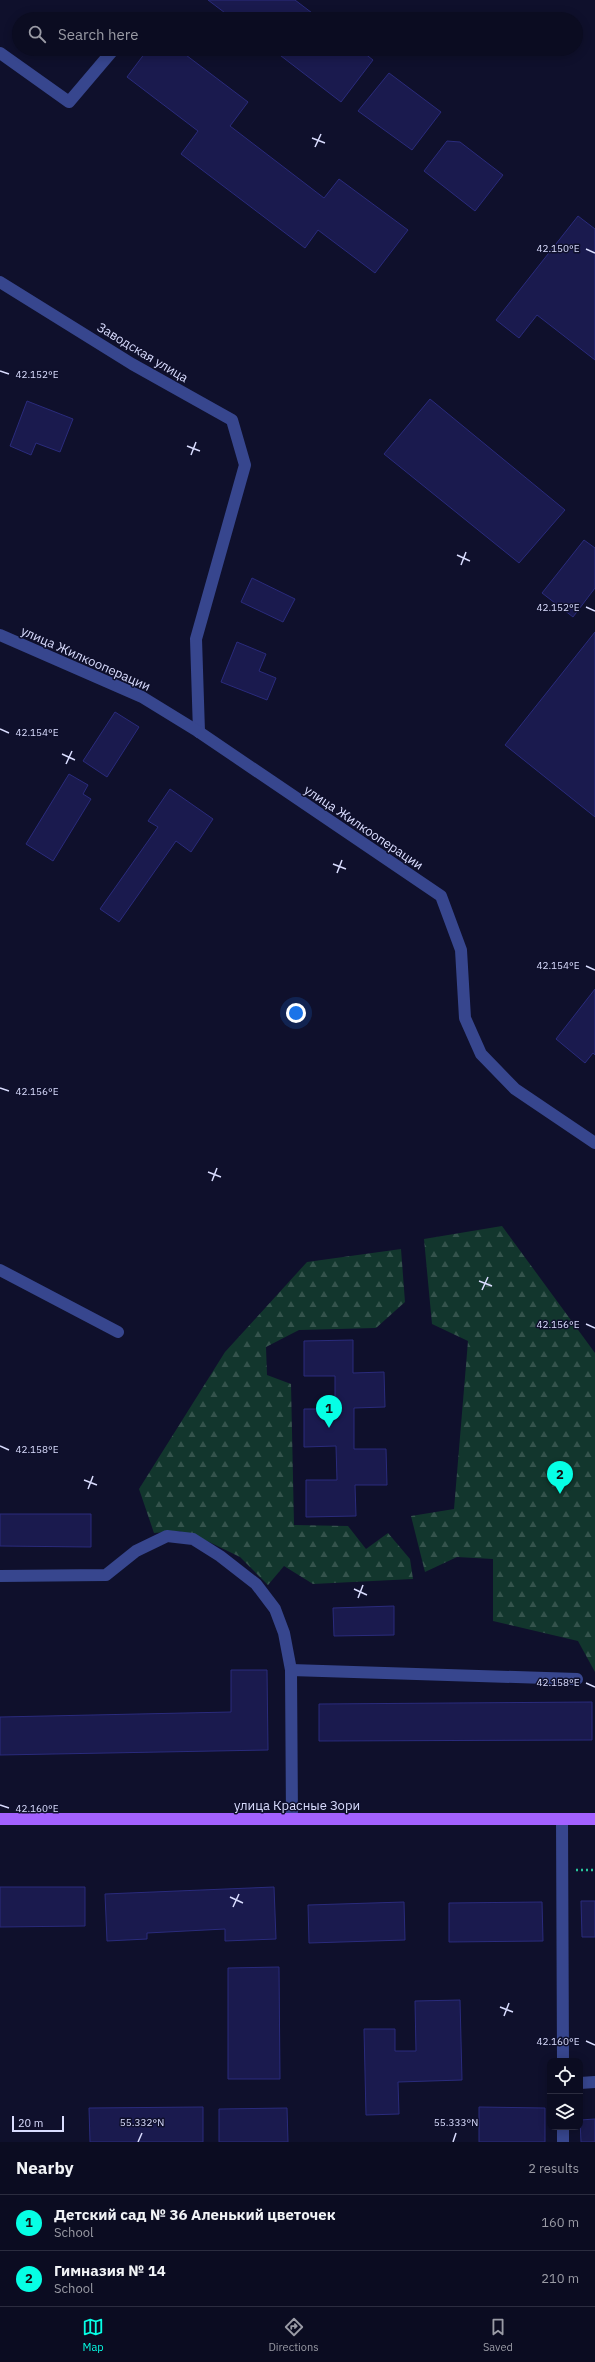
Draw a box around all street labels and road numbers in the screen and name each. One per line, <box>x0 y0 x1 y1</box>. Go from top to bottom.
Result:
street label: Заводская улица <box>94 318 192 386</box>
street label: улица Жилкооперации <box>18 622 153 695</box>
street label: улица Жилкооперации <box>301 781 427 874</box>
street label: улица Красные Зори <box>234 1797 360 1814</box>

